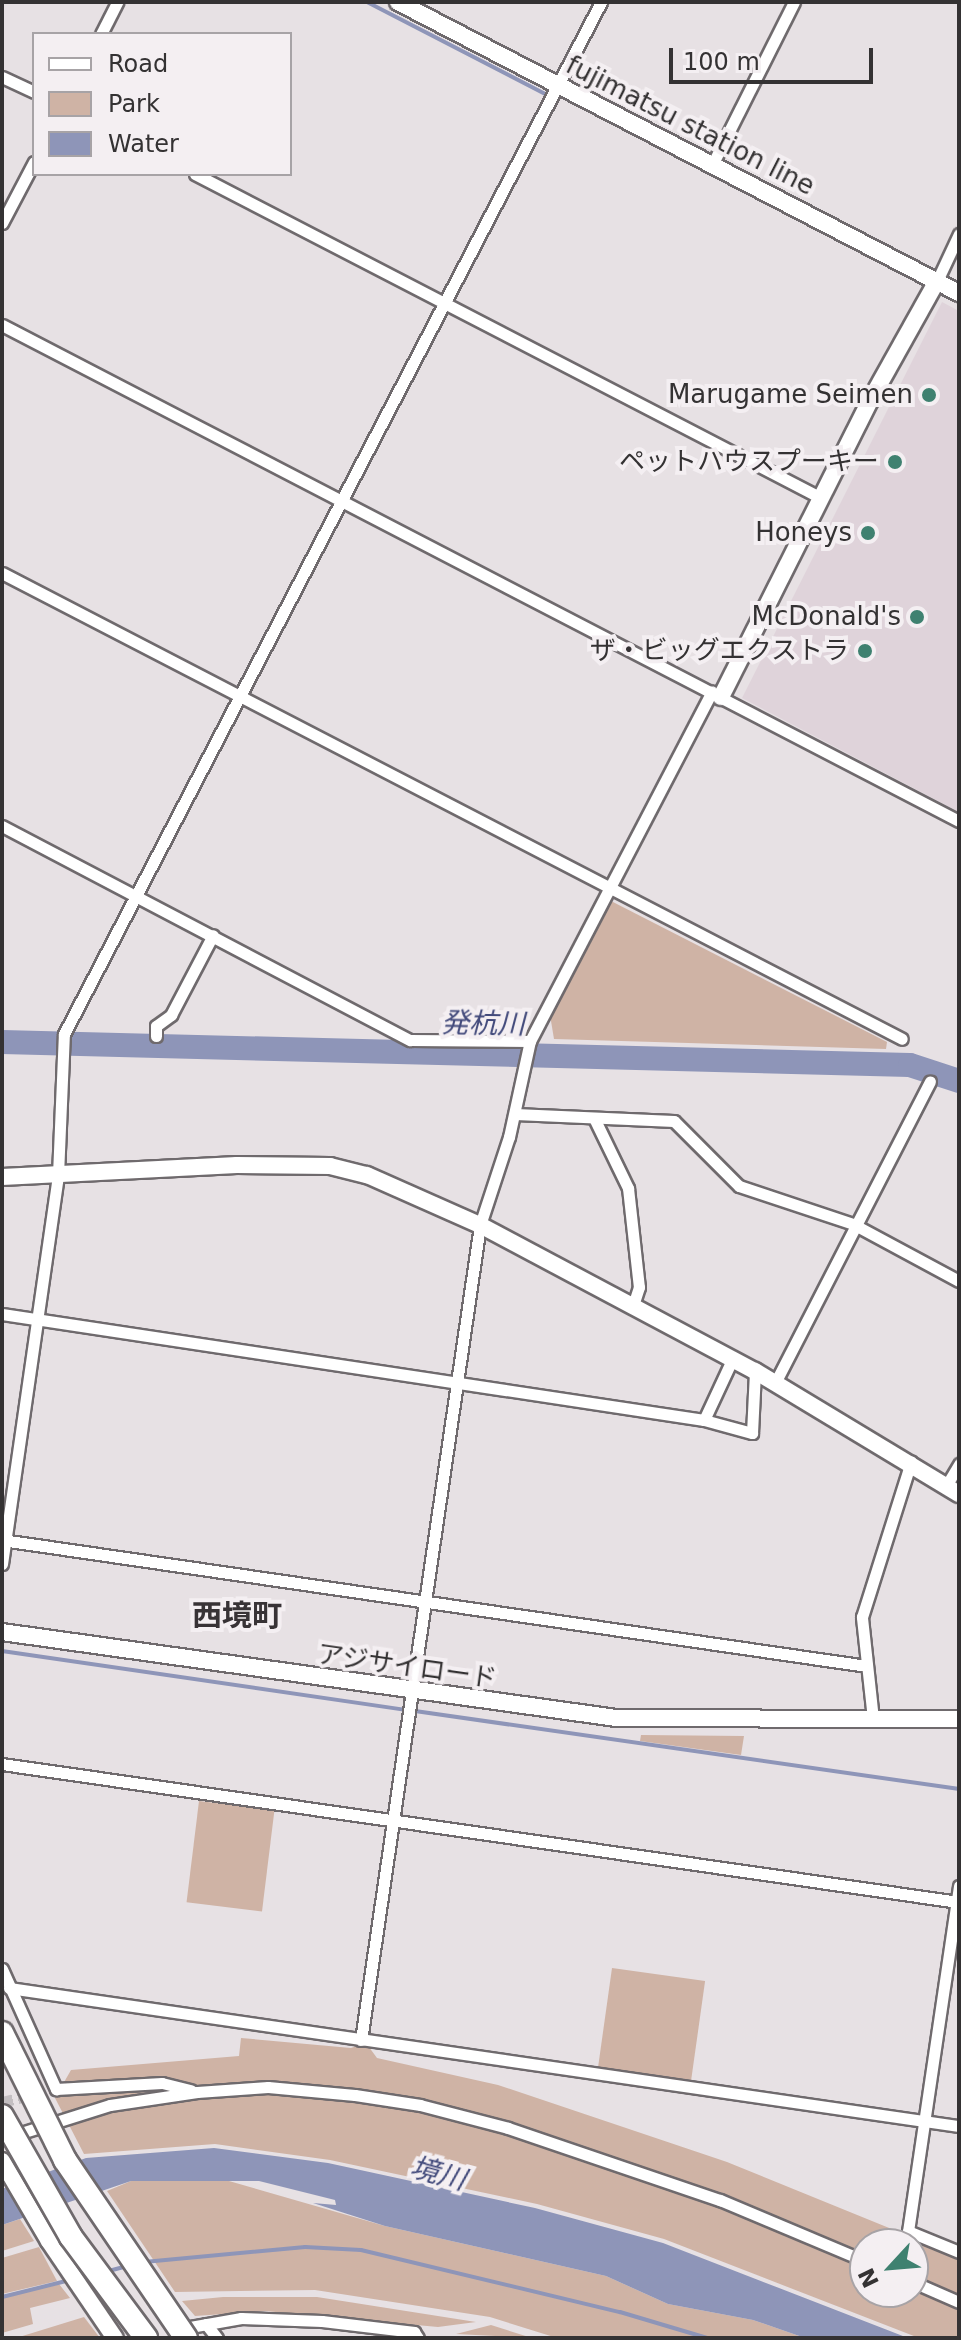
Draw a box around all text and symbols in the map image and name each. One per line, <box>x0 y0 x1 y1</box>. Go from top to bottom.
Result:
legend <box>32 32 292 176</box>
scale bar <box>673 32 877 82</box>
text: 100 m <box>683 48 760 76</box>
text: Road <box>108 50 168 78</box>
street label: fujimatsu station line <box>561 50 819 202</box>
text: Park <box>108 90 160 118</box>
text: Water <box>108 130 179 158</box>
place label: Marugame Seimen <box>668 379 913 411</box>
marker: Marugame Seimen <box>920 386 938 404</box>
place label: ペットハウスプーキー <box>619 446 879 478</box>
marker: ペットハウスプーキー <box>886 453 904 471</box>
place label: Honeys <box>755 517 852 549</box>
marker: Honeys <box>859 524 877 542</box>
place label: McDonald's <box>752 601 901 633</box>
marker: McDonald's <box>908 608 926 626</box>
place label: ザ・ビッグエクストラ <box>589 635 849 667</box>
marker: ザ・ビッグエクストラ <box>856 642 874 660</box>
water label: 発杭川 <box>441 1006 525 1042</box>
district label: 西境町 <box>192 1598 282 1634</box>
street label: アジサイロード <box>315 1639 499 1695</box>
water label: 境川 <box>407 2151 469 2197</box>
north arrow <box>849 2228 929 2308</box>
text: N <box>854 2264 884 2292</box>

